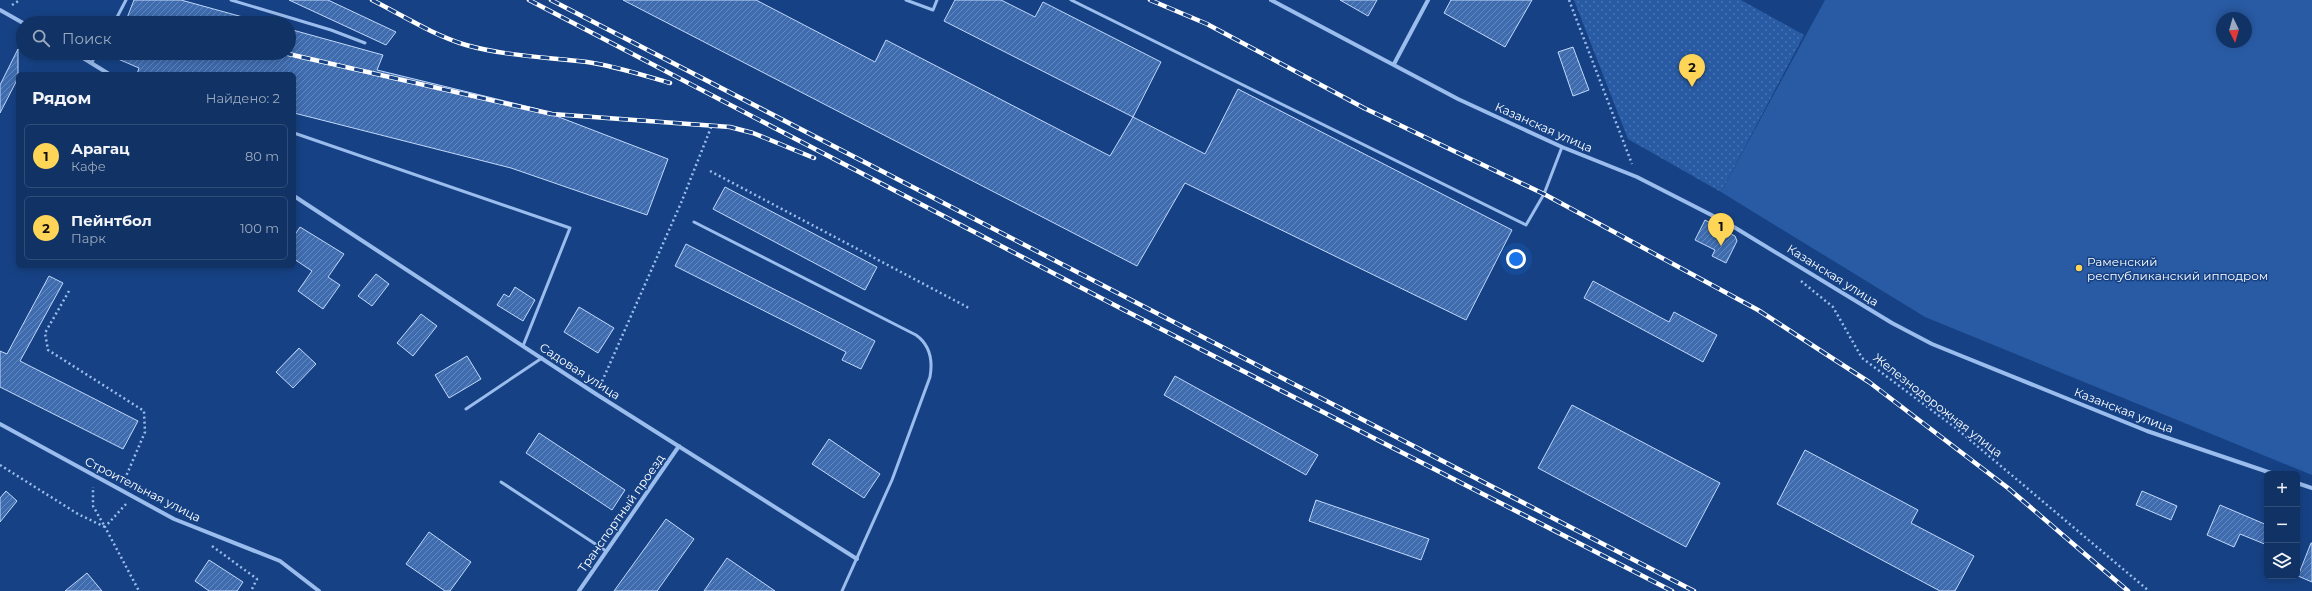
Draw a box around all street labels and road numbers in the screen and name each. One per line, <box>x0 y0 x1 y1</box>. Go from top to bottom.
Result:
street label: Казанская улица <box>1493 99 1595 155</box>
street label: Казанская улица <box>1784 241 1882 309</box>
street label: Садовая улица <box>537 339 623 403</box>
street label: Железнодорожная улица <box>1870 350 2006 460</box>
street label: Казанская улица <box>2072 384 2176 436</box>
street label: Транспортный проезд <box>574 451 668 575</box>
street label: Строительная улица <box>82 453 204 525</box>

